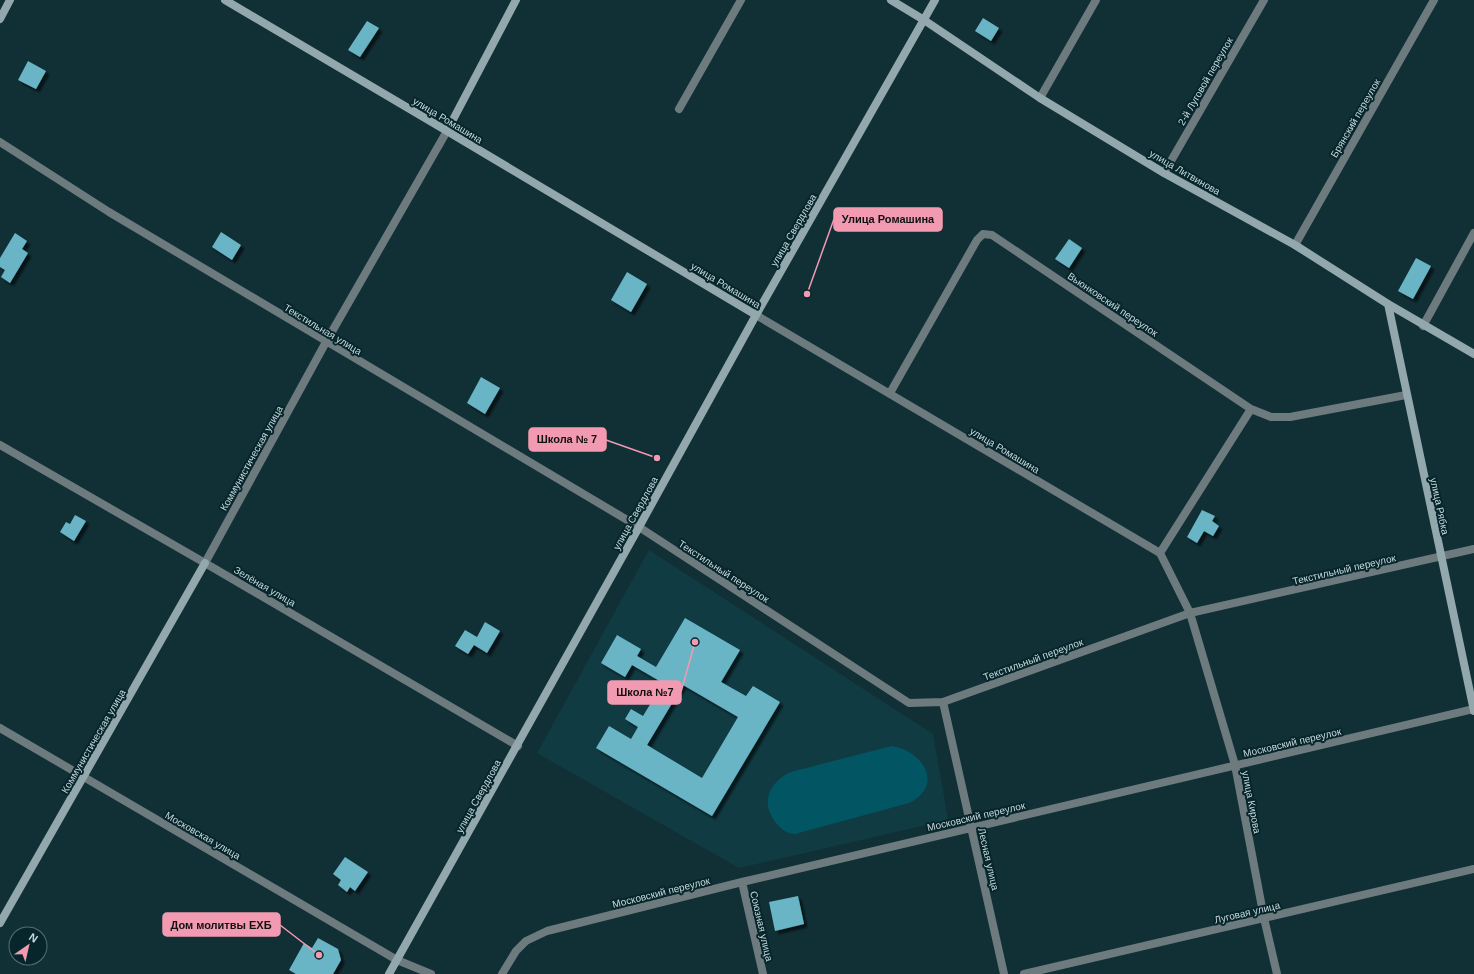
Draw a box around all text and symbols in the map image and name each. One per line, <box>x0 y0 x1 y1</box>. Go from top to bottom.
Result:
street label: 2-й Луговой переулок <box>1176 35 1235 127</box>
street label: Брянский переулок <box>1328 76 1383 160</box>
street label: улица Ромашина <box>411 95 485 146</box>
street label: улица Литвинова <box>1147 148 1222 197</box>
street label: улица Свердлова <box>768 192 819 268</box>
callout: Улица Ромашина <box>834 208 942 231</box>
text: Улица Ромашина <box>842 213 935 225</box>
street label: улица Ромашина <box>689 260 763 311</box>
street label: Вьюнковский переулок <box>1066 270 1160 339</box>
street label: Текстильная улица <box>282 302 364 357</box>
street label: Коммунистическая улица <box>218 404 285 513</box>
street label: улица Ромашина <box>968 425 1042 476</box>
callout: Школа № 7 <box>529 428 606 451</box>
text: Школа № 7 <box>537 433 597 445</box>
street label: улица Свердлова <box>611 474 660 552</box>
street label: улица Рябка <box>1428 477 1451 536</box>
street label: Текстильный переулок <box>676 538 771 605</box>
street label: Текстильный переулок <box>1291 552 1397 587</box>
street label: Зелёная улица <box>232 564 298 609</box>
street label: Текстильный переулок <box>982 636 1085 683</box>
callout: Школа №7 <box>608 681 681 704</box>
text: Школа №7 <box>616 686 674 698</box>
street label: Коммунистическая улица <box>59 687 128 795</box>
street label: Московский переулок <box>1242 726 1343 759</box>
street label: улица Свердлова <box>454 757 503 835</box>
street label: улица Кирова <box>1240 770 1263 835</box>
street label: Московский переулок <box>926 800 1027 833</box>
street label: Московская улица <box>163 809 243 862</box>
street label: Лесная улица <box>976 827 1001 892</box>
street label: Московский переулок <box>611 875 712 910</box>
street label: Союзная улица <box>748 890 775 963</box>
street label: Луговая улица <box>1213 899 1281 925</box>
callout: Дом молитвы ЕХБ <box>163 913 280 936</box>
text: Дом молитвы ЕХБ <box>170 919 272 931</box>
north arrow <box>8 926 48 966</box>
text: N <box>27 931 40 945</box>

